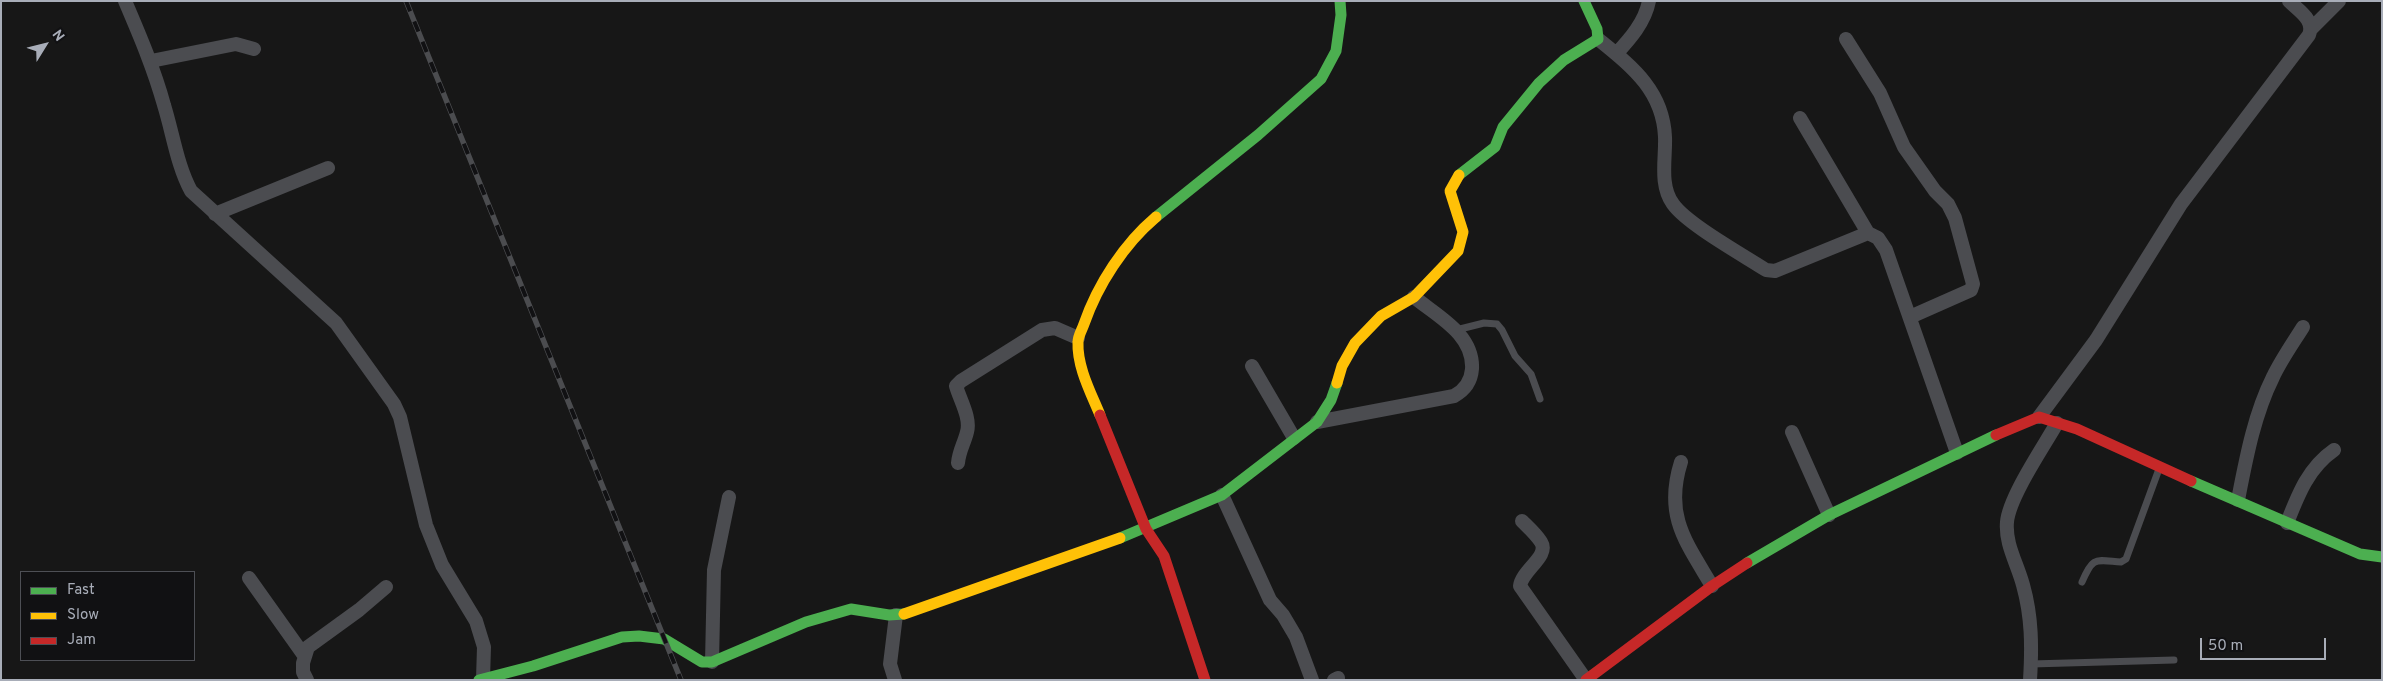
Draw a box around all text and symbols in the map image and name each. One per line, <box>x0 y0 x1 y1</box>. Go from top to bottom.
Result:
north arrow <box>20 20 70 70</box>
text: N <box>48 27 67 45</box>
legend <box>20 571 195 661</box>
text: Fast <box>67 581 95 600</box>
text: Slow <box>67 606 99 625</box>
scale bar <box>2203 628 2329 660</box>
text: Jam <box>67 631 96 650</box>
text: 50 m <box>2208 637 2243 656</box>

